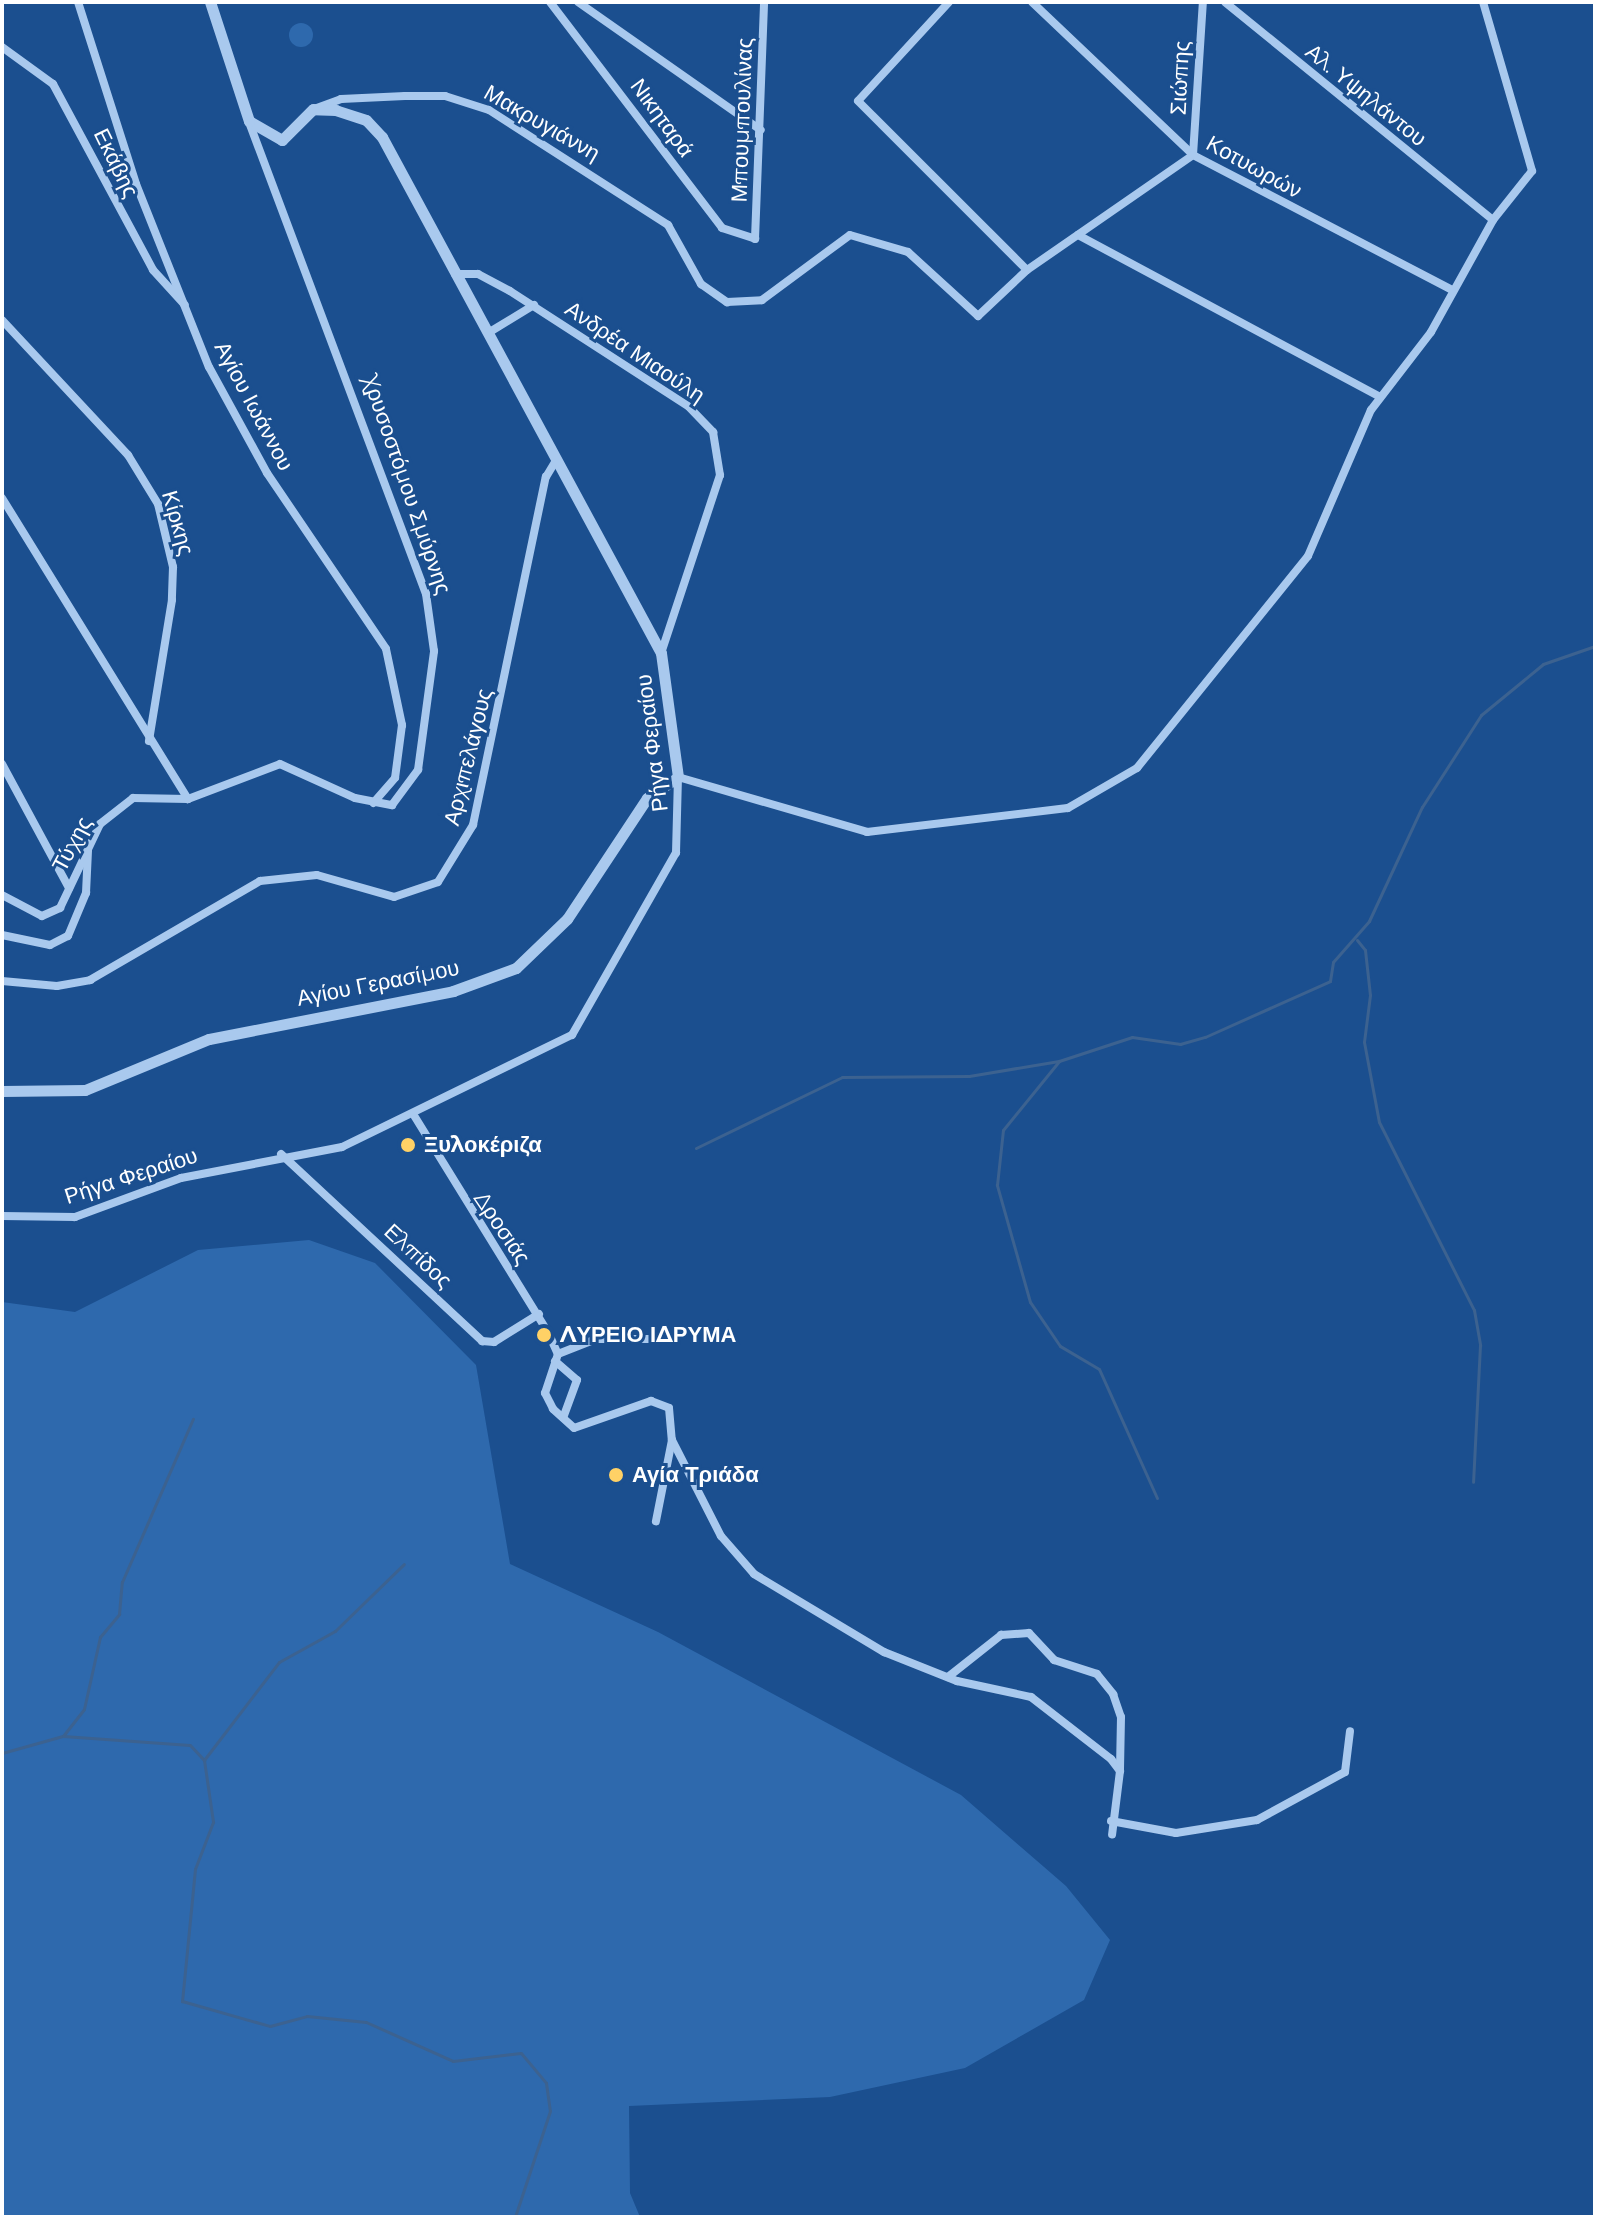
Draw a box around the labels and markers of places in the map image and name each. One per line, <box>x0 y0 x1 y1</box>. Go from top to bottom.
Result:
place label: Ξυλοκέριζα <box>424 1132 542 1158</box>
marker: Ξυλοκέριζα <box>399 1136 417 1154</box>
place label: ΛΥΡΕΙΟ ΙΔΡΥΜΑ <box>560 1322 736 1348</box>
marker: ΛΥΡΕΙΟ ΙΔΡΥΜΑ <box>535 1326 553 1344</box>
place label: Αγία Τριάδα <box>632 1462 759 1488</box>
marker: Αγία Τριάδα <box>607 1466 625 1484</box>

